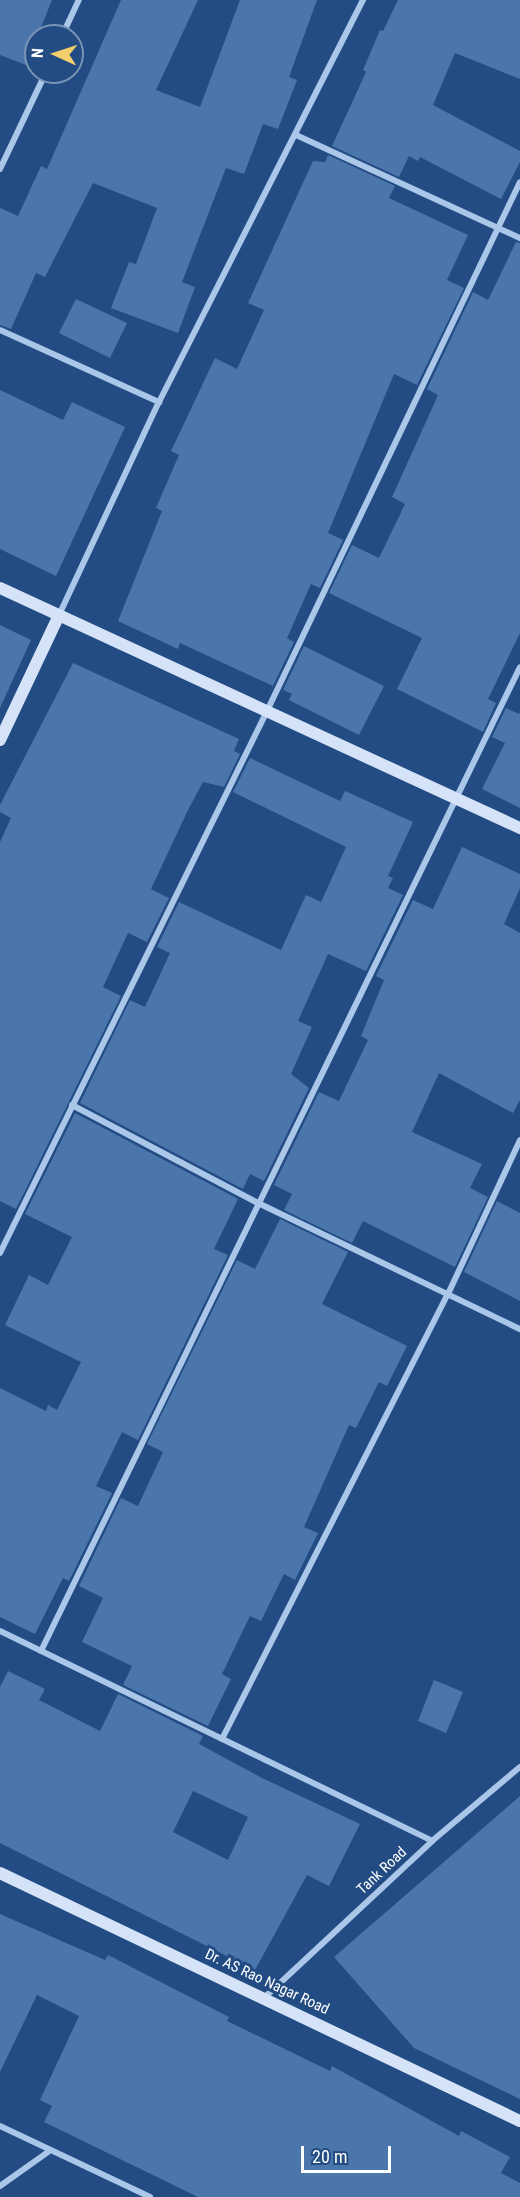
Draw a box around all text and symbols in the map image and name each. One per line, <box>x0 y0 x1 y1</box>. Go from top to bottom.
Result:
north arrow <box>24 24 84 84</box>
text: N <box>28 48 47 59</box>
street label: Tank Road <box>353 1843 411 1899</box>
street label: Dr. AS Rao Nagar Road <box>202 1945 332 2019</box>
scale bar <box>304 2134 394 2172</box>
text: 20 m <box>312 2146 347 2167</box>

